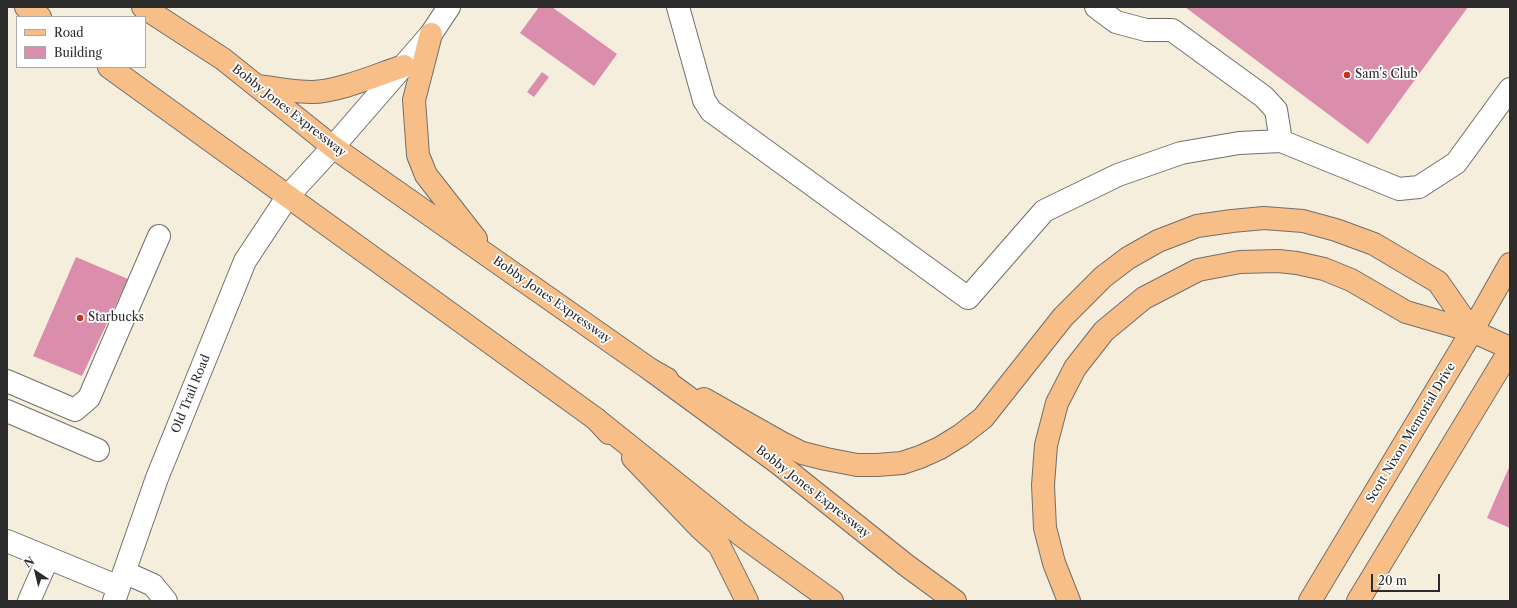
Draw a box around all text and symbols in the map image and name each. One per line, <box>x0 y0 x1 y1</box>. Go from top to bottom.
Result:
legend <box>16 16 146 68</box>
text: Road <box>54 25 84 40</box>
text: Building <box>54 45 102 60</box>
street label: Bobby Jones Expressway <box>229 62 349 160</box>
place label: Sam's Club <box>1355 68 1418 82</box>
marker: Sam's Club <box>1342 70 1352 80</box>
street label: Bobby Jones Expressway <box>490 254 614 346</box>
place label: Starbucks <box>88 311 144 325</box>
marker: Starbucks <box>75 313 85 323</box>
street label: Old Trail Road <box>169 353 213 435</box>
street label: Scott Nixon Memorial Drive <box>1363 360 1459 506</box>
street label: Bobby Jones Expressway <box>753 443 873 541</box>
north arrow <box>16 552 56 592</box>
text: N <box>21 554 37 571</box>
scale bar <box>1373 566 1442 592</box>
text: 20 m <box>1378 573 1407 588</box>

